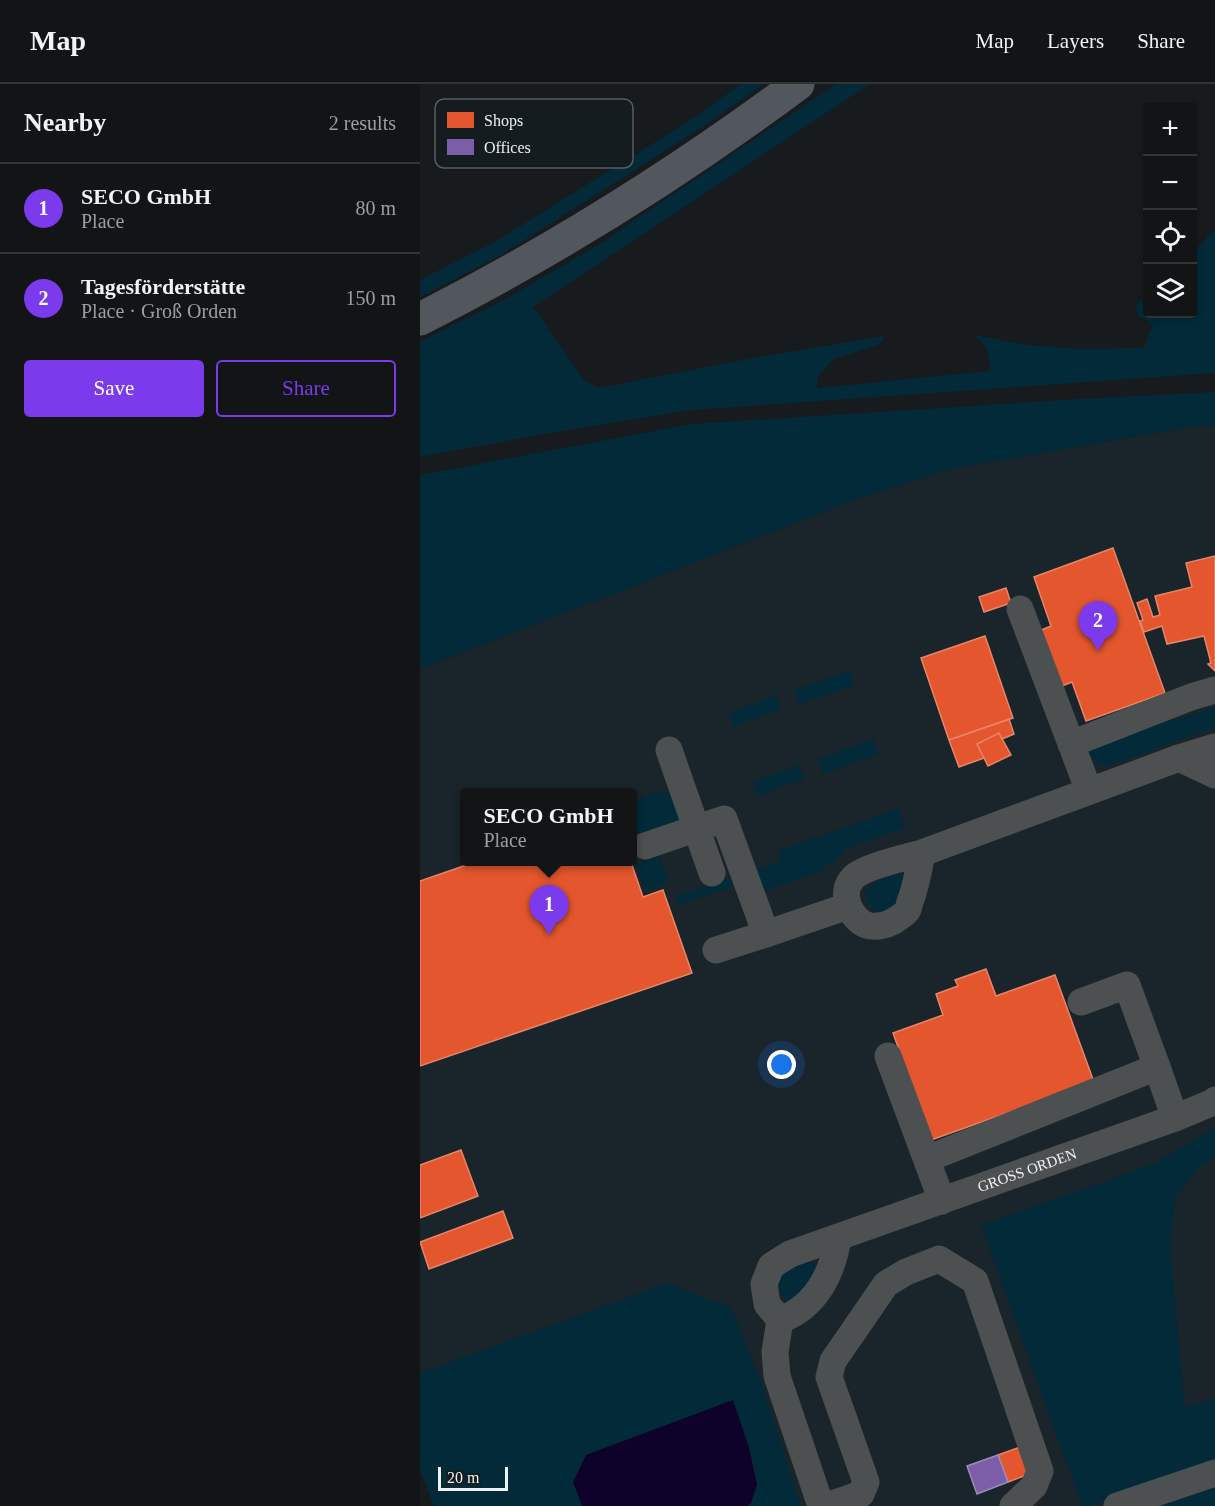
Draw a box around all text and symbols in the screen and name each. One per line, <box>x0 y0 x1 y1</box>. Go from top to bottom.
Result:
text: Map <box>30 25 86 56</box>
text: Map <box>976 29 1014 53</box>
text: Layers <box>1047 29 1104 53</box>
text: Share <box>1137 29 1185 53</box>
legend <box>435 99 633 168</box>
map controls <box>1143 102 1197 318</box>
button: + <box>1143 102 1197 156</box>
text: Nearby <box>24 108 106 137</box>
text: 2 results <box>329 112 396 134</box>
text: Shops <box>484 112 523 130</box>
text: Offices <box>484 139 531 156</box>
button: − <box>1143 156 1197 210</box>
text: SECO GmbH <box>81 184 211 209</box>
text: 1 <box>39 197 49 219</box>
text: 80 m <box>355 197 396 219</box>
text: Place <box>81 210 124 232</box>
button: locate <box>1143 210 1197 264</box>
button: layers <box>1143 264 1197 318</box>
text: Tagesförderstätte <box>81 274 245 299</box>
text: 2 <box>39 287 49 309</box>
text: 150 m <box>345 287 396 309</box>
text: Place · Groß Orden <box>81 300 237 322</box>
button: Save <box>24 360 204 417</box>
button: Share <box>216 360 396 417</box>
pin: 2 <box>1078 602 1118 651</box>
popup <box>460 788 637 866</box>
text: SECO GmbH <box>483 803 614 828</box>
text: Place <box>483 829 527 851</box>
pin: 1 <box>530 886 568 935</box>
your location <box>767 1050 796 1079</box>
street label: GROSS ORDEN <box>975 1145 1079 1195</box>
scale bar <box>438 1464 508 1492</box>
text: 20 m <box>447 1469 479 1486</box>

